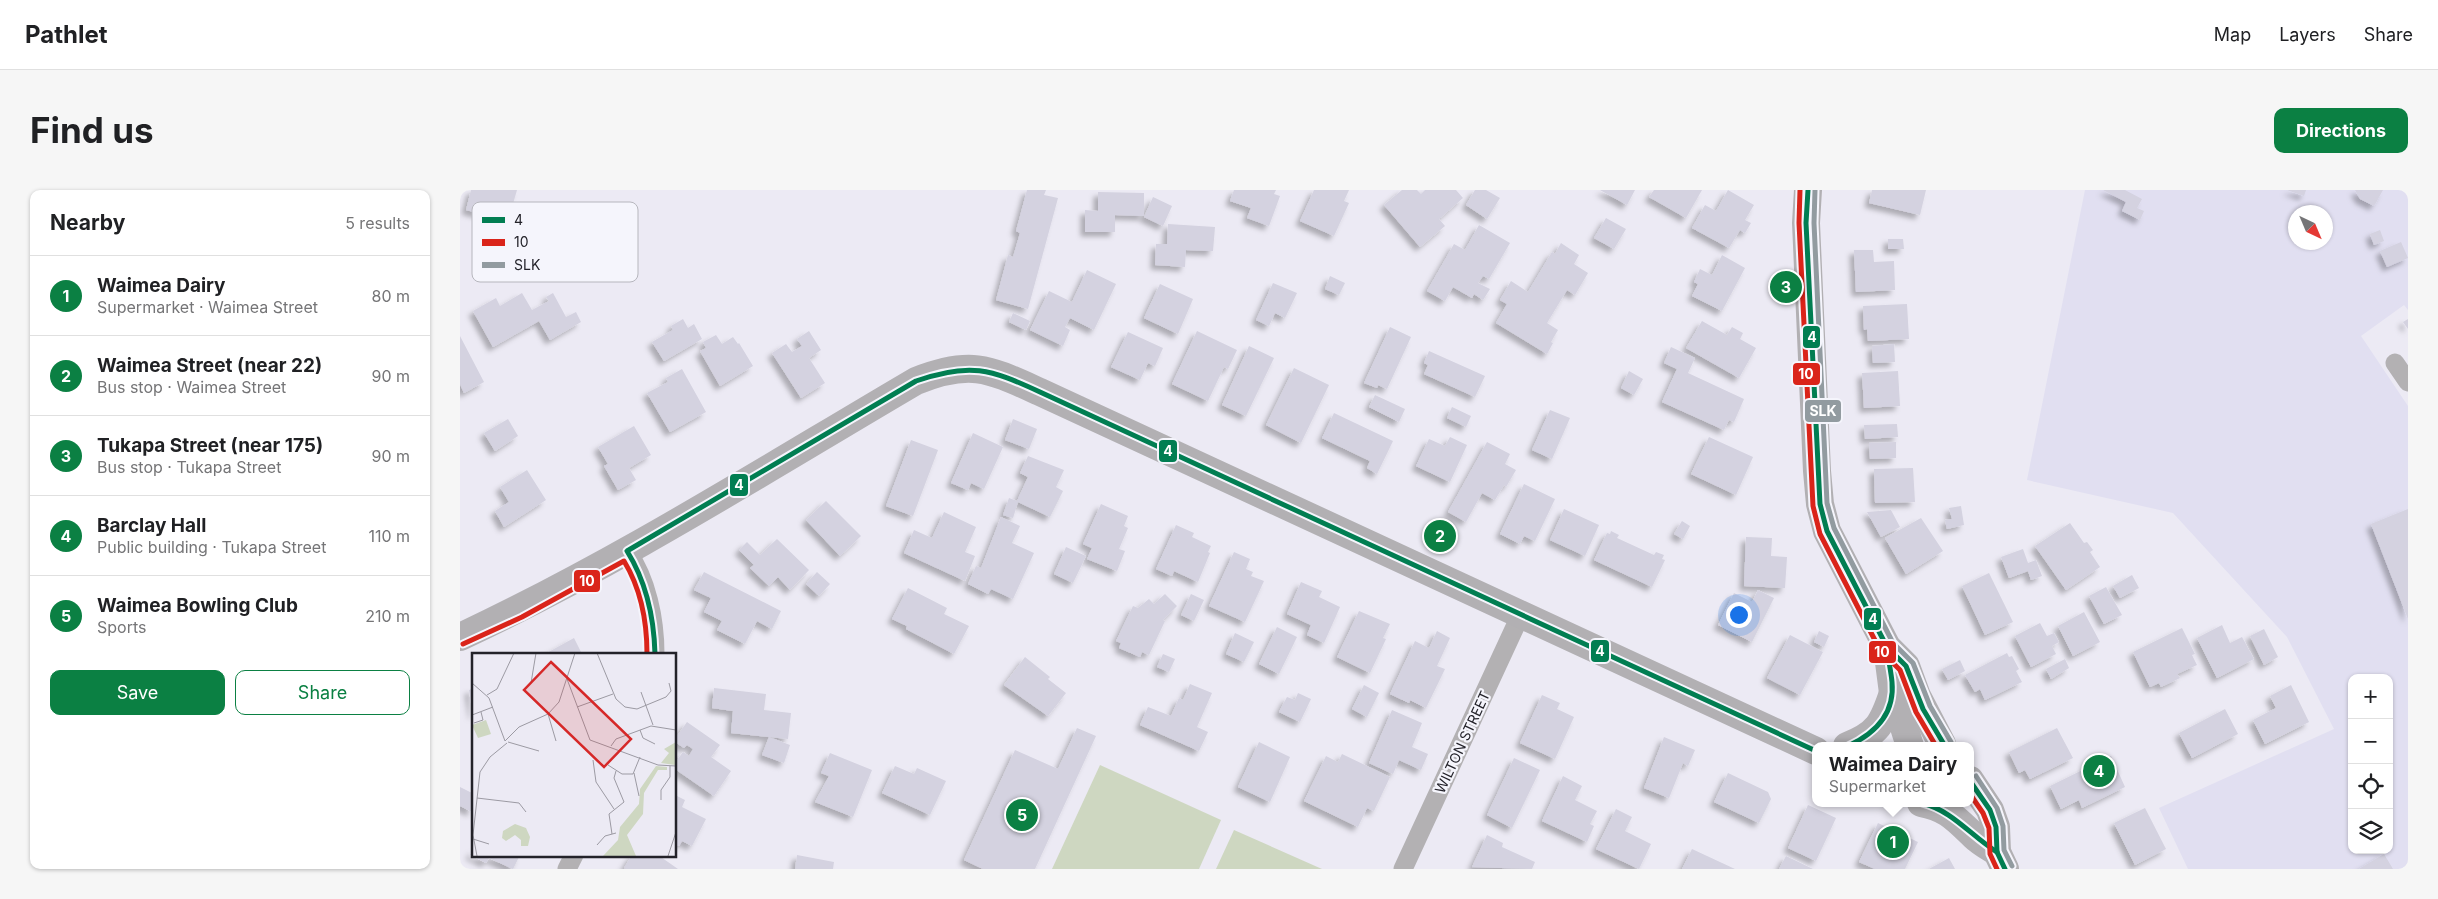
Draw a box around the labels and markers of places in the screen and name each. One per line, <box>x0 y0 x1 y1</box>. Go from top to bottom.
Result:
pin: 3 <box>1770 268 1802 306</box>
pin: 2 <box>1424 517 1456 555</box>
pin: 4 <box>2083 752 2115 790</box>
pin: 5 <box>1006 796 1038 834</box>
pin: 1 <box>1877 823 1909 861</box>

